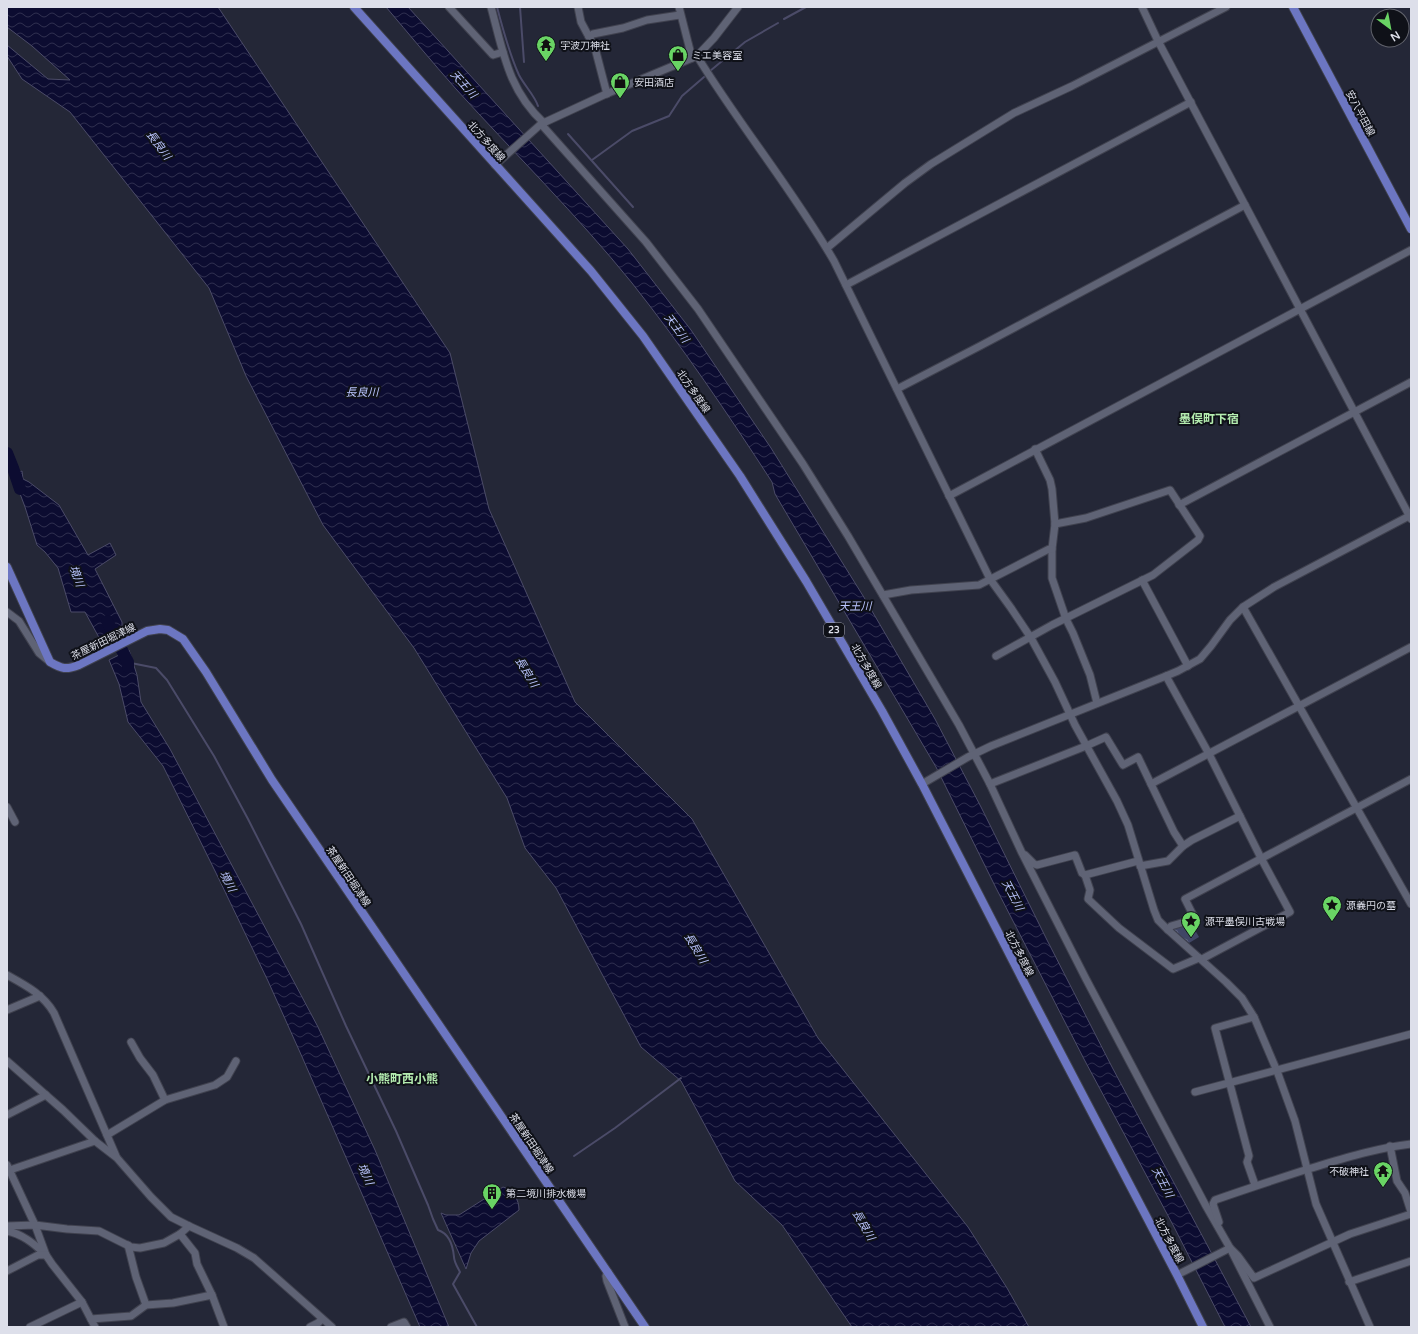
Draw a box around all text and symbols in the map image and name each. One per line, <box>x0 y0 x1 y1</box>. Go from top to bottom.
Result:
north arrow <box>1370 8 1410 48</box>
text: N <box>1388 28 1402 44</box>
temple icon: 宇波刀神社 <box>535 34 557 62</box>
place label: 宇波刀神社 <box>560 40 610 52</box>
shop icon: ミエ美容室 <box>667 44 689 72</box>
place label: ミエ美容室 <box>692 50 742 62</box>
water label: 天王川 <box>448 68 480 102</box>
shop icon: 安田酒店 <box>609 71 631 99</box>
place label: 安田酒店 <box>634 77 674 89</box>
street label: 安八平田線 <box>1343 89 1377 138</box>
street label: 北方多度線 <box>465 119 507 164</box>
water label: 長良川 <box>143 128 174 163</box>
water label: 天王川 <box>661 311 692 346</box>
street label: 北方多度線 <box>674 368 712 415</box>
water label: 長良川 <box>346 386 379 399</box>
district label: 墨俣町下宿 <box>1179 412 1239 426</box>
water label: 境川 <box>67 564 87 590</box>
water label: 天王川 <box>839 600 872 613</box>
street label: 茶屋新田堀津線 <box>69 621 138 663</box>
road number: 23 <box>824 623 844 637</box>
street label: 北方多度線 <box>848 642 884 691</box>
water label: 長良川 <box>513 655 541 691</box>
street label: 茶屋新田堀津線 <box>324 844 373 909</box>
water label: 境川 <box>217 868 239 895</box>
water label: 天王川 <box>999 878 1027 914</box>
place icon: 源義円の墓 <box>1321 894 1343 922</box>
place label: 源義円の墓 <box>1346 900 1396 912</box>
place icon: 源平墨俣川古戦場 <box>1180 910 1202 938</box>
place label: 源平墨俣川古戦場 <box>1205 916 1285 928</box>
street label: 北方多度線 <box>1002 928 1036 978</box>
water label: 長良川 <box>682 931 710 967</box>
district label: 小熊町西小熊 <box>366 1072 438 1086</box>
street label: 茶屋新田堀津線 <box>507 1111 556 1176</box>
temple icon: 不破神社 <box>1372 1160 1394 1188</box>
water label: 境川 <box>355 1162 376 1188</box>
water label: 天王川 <box>1149 1165 1177 1201</box>
place label: 不破神社 <box>1329 1166 1369 1178</box>
building icon: 第二境川排水機場 <box>481 1182 503 1210</box>
place label: 第二境川排水機場 <box>506 1188 586 1200</box>
water label: 長良川 <box>850 1208 878 1244</box>
street label: 北方多度線 <box>1152 1216 1186 1265</box>

